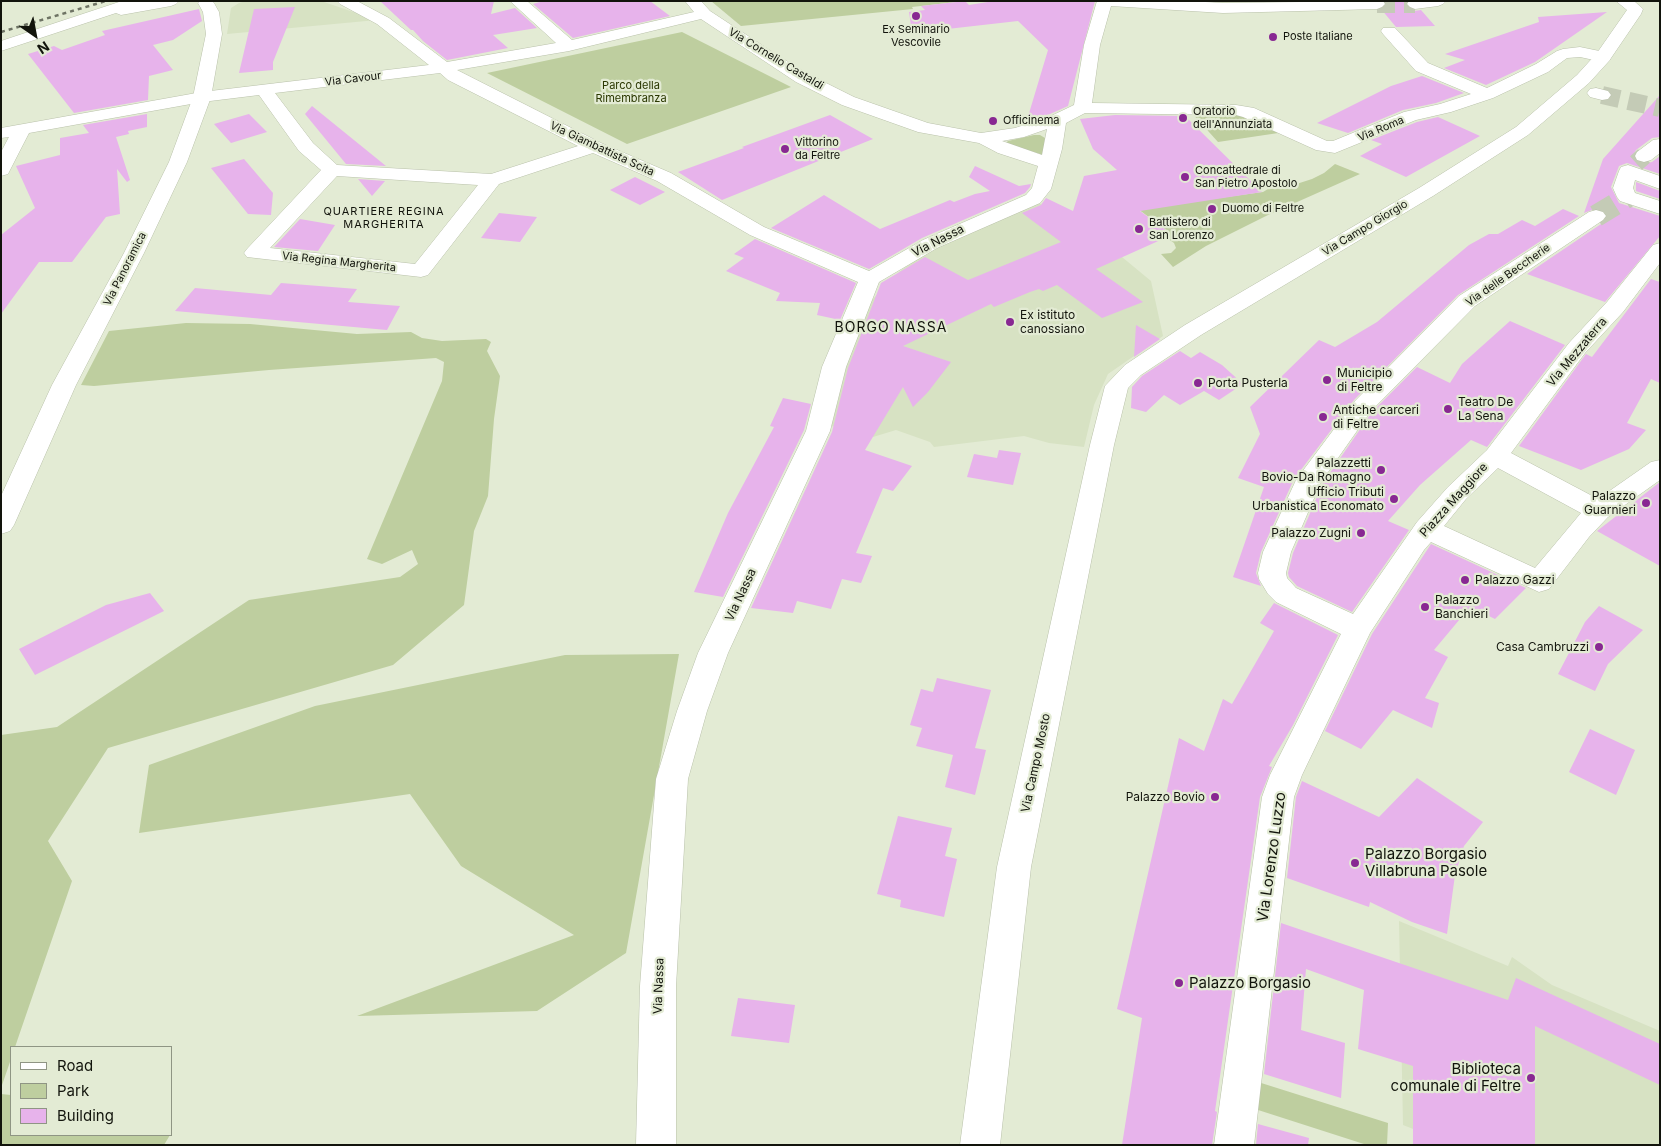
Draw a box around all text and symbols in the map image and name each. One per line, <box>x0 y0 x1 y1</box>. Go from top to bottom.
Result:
north arrow <box>10 10 60 60</box>
marker: Ex Seminario Vescovile <box>910 10 922 22</box>
place label: Ex Seminario Vescovile <box>882 23 950 49</box>
street label: Via Cornelio Castaldi <box>726 25 826 93</box>
place label: Poste Italiane <box>1283 30 1353 44</box>
marker: Poste Italiane <box>1267 31 1279 43</box>
text: N <box>34 38 53 58</box>
street label: Via Cavour <box>324 69 382 89</box>
park label: Parco della Rimembranza <box>595 79 667 105</box>
place label: Oratorio dell'Annunziata <box>1193 105 1272 131</box>
marker: Oratorio dell'Annunziata <box>1177 112 1189 124</box>
street label: Via Roma <box>1356 113 1406 145</box>
place label: Officinema <box>1003 114 1059 128</box>
marker: Officinema <box>987 115 999 127</box>
street label: Via Giambattista Scita <box>548 119 656 179</box>
place label: Vittorino da Feltre <box>795 136 840 162</box>
marker: Vittorino da Feltre <box>779 143 791 155</box>
place label: Concattedrale di San Pietro Apostolo <box>1195 164 1297 190</box>
marker: Concattedrale di San Pietro Apostolo <box>1179 171 1191 183</box>
street label: Via Campo Giorgio <box>1320 197 1410 259</box>
place label: Duomo di Feltre <box>1222 202 1304 216</box>
marker: Duomo di Feltre <box>1206 203 1218 215</box>
district label: QUARTIERE REGINA MARGHERITA <box>321 205 447 231</box>
place label: Battistero di San Lorenzo <box>1149 216 1214 242</box>
street label: Via Nassa <box>910 222 966 260</box>
marker: Battistero di San Lorenzo <box>1133 223 1145 235</box>
street label: Via Panoramica <box>101 230 149 308</box>
street label: Via delle Beccherie <box>1463 241 1553 309</box>
street label: Via Regina Margherita <box>281 249 397 275</box>
place label: Ex istituto canossiano <box>1020 308 1085 336</box>
street label: Via Mezzaterra <box>1544 315 1610 389</box>
marker: Ex istituto canossiano <box>1004 316 1016 328</box>
district label: BORGO NASSA <box>833 320 949 336</box>
place label: Municipio di Feltre <box>1337 366 1392 394</box>
marker: Municipio di Feltre <box>1321 374 1333 386</box>
place label: Porta Pusterla <box>1208 376 1288 390</box>
marker: Porta Pusterla <box>1192 377 1204 389</box>
place label: Teatro De La Sena <box>1458 395 1513 423</box>
place label: Antiche carceri di Feltre <box>1333 403 1419 431</box>
marker: Teatro De La Sena <box>1442 403 1454 415</box>
marker: Antiche carceri di Feltre <box>1317 411 1329 423</box>
place label: Palazzetti Bovio-Da Romagno <box>1261 456 1371 484</box>
street label: Piazza Maggiore <box>1417 460 1491 540</box>
marker: Palazzetti Bovio-Da Romagno <box>1375 464 1387 476</box>
place label: Ufficio Tributi Urbanistica Economato <box>1252 485 1384 513</box>
place label: Palazzo Guarnieri <box>1584 489 1636 517</box>
marker: Ufficio Tributi Urbanistica Economato <box>1388 493 1400 505</box>
marker: Palazzo Guarnieri <box>1640 497 1652 509</box>
place label: Palazzo Zugni <box>1271 526 1351 540</box>
marker: Palazzo Zugni <box>1355 527 1367 539</box>
street label: Via Nassa <box>723 566 759 624</box>
place label: Palazzo Gazzi <box>1475 573 1555 587</box>
marker: Palazzo Gazzi <box>1459 574 1471 586</box>
place label: Palazzo Banchieri <box>1435 593 1488 621</box>
marker: Palazzo Banchieri <box>1419 601 1431 613</box>
place label: Casa Cambruzzi <box>1496 640 1589 654</box>
marker: Casa Cambruzzi <box>1593 641 1605 653</box>
street label: Via Campo Mosto <box>1018 712 1054 814</box>
place label: Palazzo Bovio <box>1126 790 1205 804</box>
marker: Palazzo Bovio <box>1209 791 1221 803</box>
street label: Via Lorenzo Luzzo <box>1254 791 1290 923</box>
place label: Palazzo Borgasio Villabruna Pasole <box>1365 845 1487 880</box>
marker: Palazzo Borgasio Villabruna Pasole <box>1349 857 1361 869</box>
street label: Via Nassa <box>651 958 667 1014</box>
place label: Palazzo Borgasio <box>1189 974 1311 992</box>
marker: Palazzo Borgasio <box>1173 977 1185 989</box>
legend <box>10 1046 172 1136</box>
text: Road <box>57 1056 93 1075</box>
place label: Biblioteca comunale di Feltre <box>1391 1060 1521 1095</box>
marker: Biblioteca comunale di Feltre <box>1525 1072 1537 1084</box>
text: Park <box>57 1081 89 1100</box>
text: Building <box>57 1106 114 1125</box>

